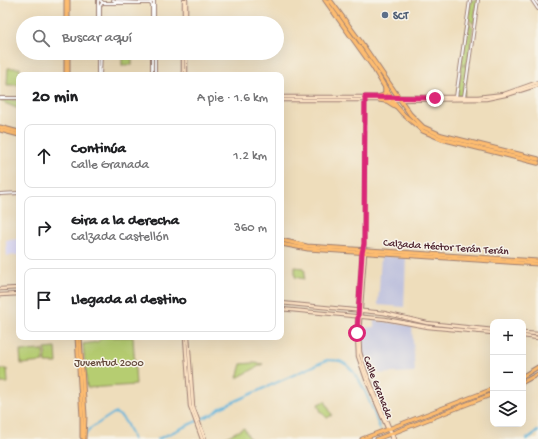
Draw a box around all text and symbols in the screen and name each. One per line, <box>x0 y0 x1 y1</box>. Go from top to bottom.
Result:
marker: SCT <box>380 10 390 20</box>
place label: SCT <box>393 11 409 23</box>
search box <box>16 16 284 60</box>
icon: search <box>30 27 52 49</box>
text: Buscar aquí <box>62 29 132 47</box>
text: 20 min <box>32 88 78 108</box>
route end <box>426 89 444 107</box>
text: A pie · 1.6 km <box>197 91 268 106</box>
text: Continúa <box>71 140 126 158</box>
icon: ahead <box>33 145 55 167</box>
text: 1.2 km <box>233 149 267 164</box>
text: Calle Granada <box>71 158 149 173</box>
text: Gira a la derecha <box>71 212 179 230</box>
icon: right <box>33 217 55 239</box>
text: 360 m <box>234 221 267 236</box>
text: Calzada Castellón <box>71 230 169 245</box>
street label: Calzada Héctor Terán Terán <box>383 238 510 258</box>
icon: arrive <box>33 289 55 311</box>
text: Llegada al destino <box>71 291 187 309</box>
map controls <box>490 319 526 427</box>
button: + <box>490 319 526 355</box>
route start <box>348 324 366 342</box>
street label: Calle Granada <box>360 355 395 422</box>
button: − <box>490 355 526 391</box>
park label: Juventud 2000 <box>74 358 144 370</box>
button: layers <box>490 391 526 427</box>

